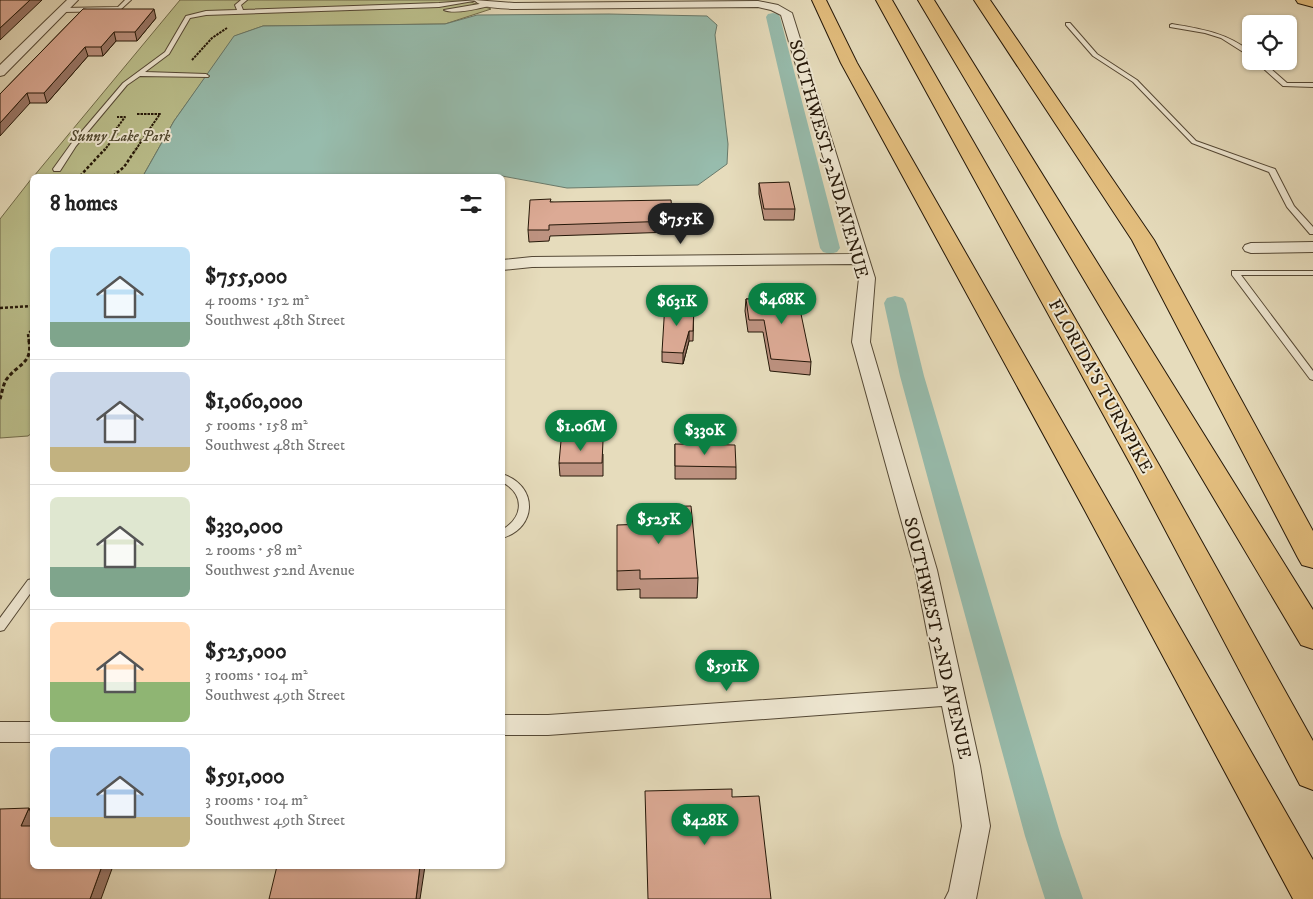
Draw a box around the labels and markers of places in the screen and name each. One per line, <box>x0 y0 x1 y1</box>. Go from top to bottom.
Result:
pin: $755K <box>646 202 716 245</box>
pin: $468K <box>747 282 817 325</box>
pin: $631K <box>642 284 712 327</box>
pin: $1.06M <box>540 410 622 452</box>
pin: $330K <box>670 414 740 456</box>
pin: $525K <box>624 502 694 545</box>
pin: $591K <box>692 650 762 692</box>
pin: $428K <box>670 804 740 846</box>

